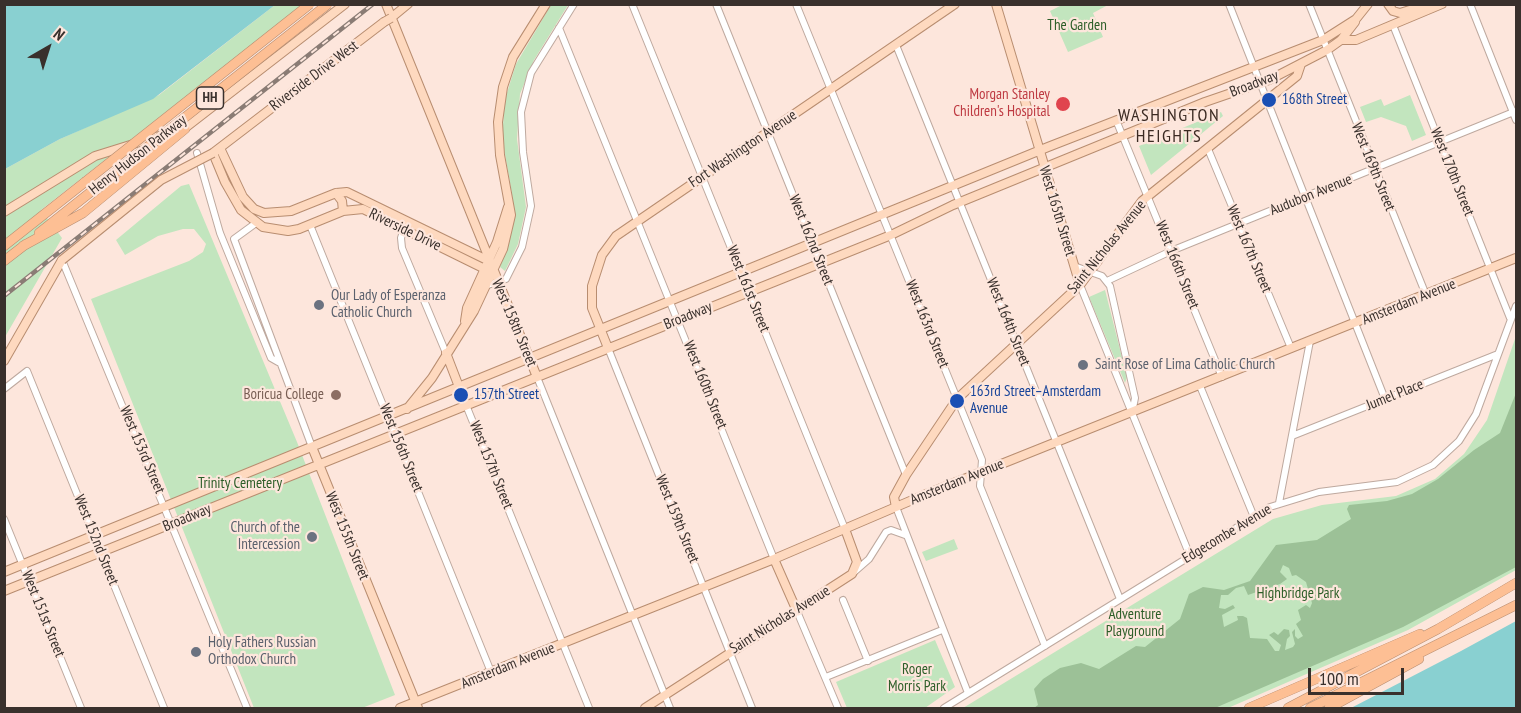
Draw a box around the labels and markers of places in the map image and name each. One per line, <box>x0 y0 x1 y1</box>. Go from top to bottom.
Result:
place label: Morgan Stanley Children's Hospital <box>953 86 1050 121</box>
marker: 168th Street <box>1260 91 1278 109</box>
place label: 168th Street <box>1282 91 1347 109</box>
marker: Morgan Stanley Children's Hospital <box>1054 95 1072 113</box>
place label: Our Lady of Esperanza Catholic Church <box>331 287 446 322</box>
marker: Our Lady of Esperanza Catholic Church <box>312 298 326 312</box>
place label: Saint Rose of Lima Catholic Church <box>1095 356 1275 374</box>
marker: Saint Rose of Lima Catholic Church <box>1076 358 1090 372</box>
place label: 163rd Street–Amsterdam Avenue <box>970 383 1101 418</box>
place label: Boricua College <box>243 386 324 404</box>
marker: 157th Street <box>452 386 470 404</box>
place label: 157th Street <box>474 386 539 404</box>
marker: Boricua College <box>329 388 343 402</box>
marker: 163rd Street–Amsterdam Avenue <box>948 392 966 410</box>
place label: Church of the Intercession <box>231 519 300 554</box>
marker: Church of the Intercession <box>305 530 319 544</box>
place label: Holy Fathers Russian Orthodox Church <box>208 634 316 669</box>
marker: Holy Fathers Russian Orthodox Church <box>189 645 203 659</box>

